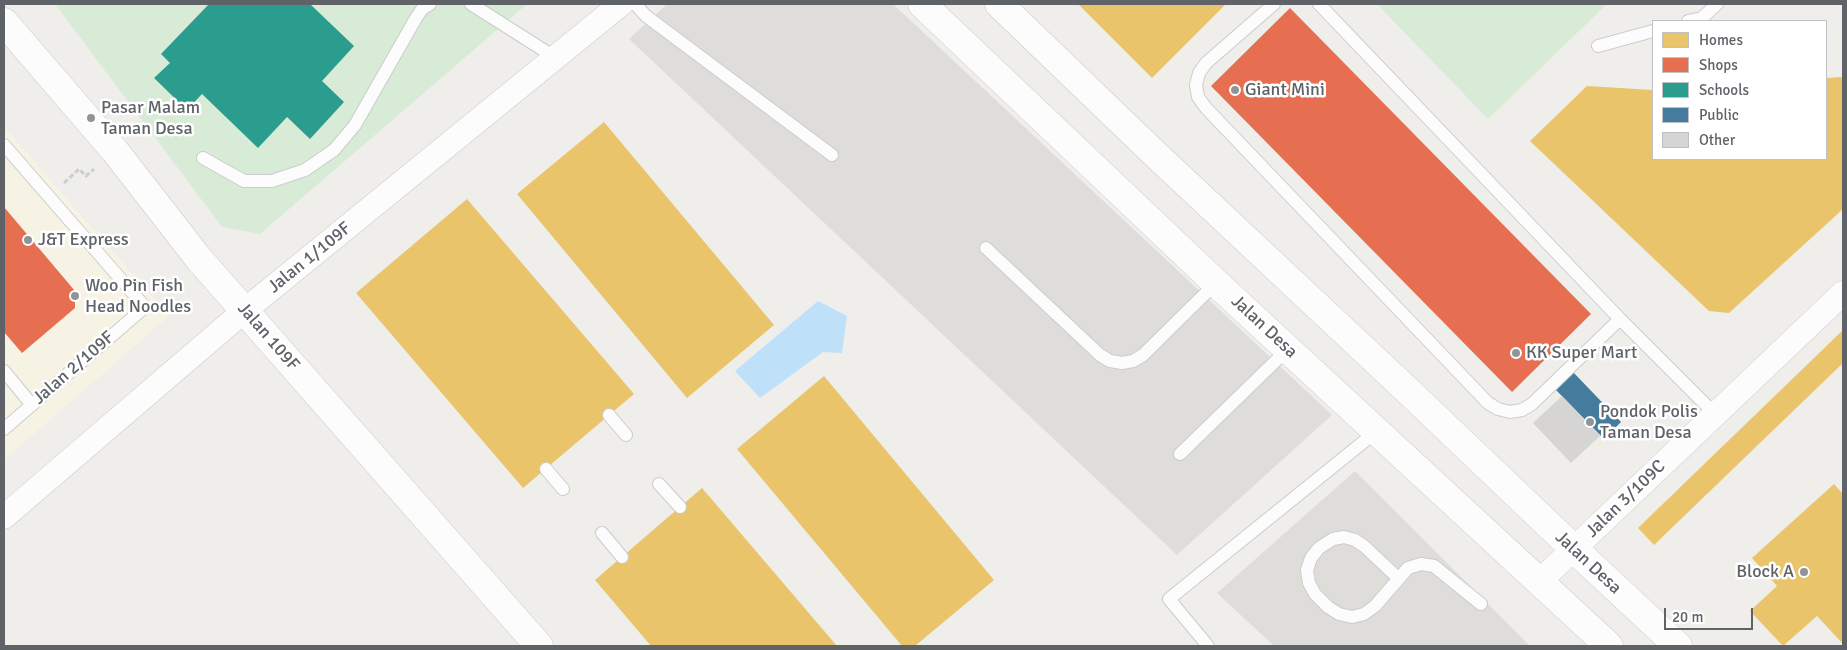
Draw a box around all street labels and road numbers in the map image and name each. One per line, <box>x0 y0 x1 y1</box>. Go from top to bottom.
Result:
street label: Jalan 1/109F <box>264 218 356 298</box>
street label: Jalan Desa <box>1226 291 1302 363</box>
street label: Jalan 109F <box>232 298 304 376</box>
street label: Jalan 2/109F <box>29 327 119 409</box>
street label: Jalan 3/109C <box>1582 456 1670 542</box>
street label: Jalan Desa <box>1550 527 1626 599</box>

